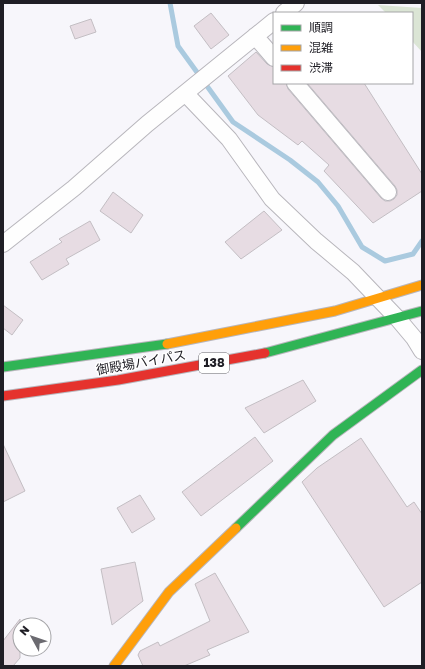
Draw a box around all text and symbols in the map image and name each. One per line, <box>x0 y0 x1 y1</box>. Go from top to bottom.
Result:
legend <box>273 12 413 84</box>
text: 順調 <box>309 20 333 35</box>
text: 混雑 <box>309 40 333 55</box>
text: 渋滞 <box>309 60 333 75</box>
street label: 御殿場バイパス <box>95 346 187 378</box>
road number: 138 <box>199 353 229 373</box>
north arrow <box>12 617 52 657</box>
text: N <box>16 623 32 638</box>

